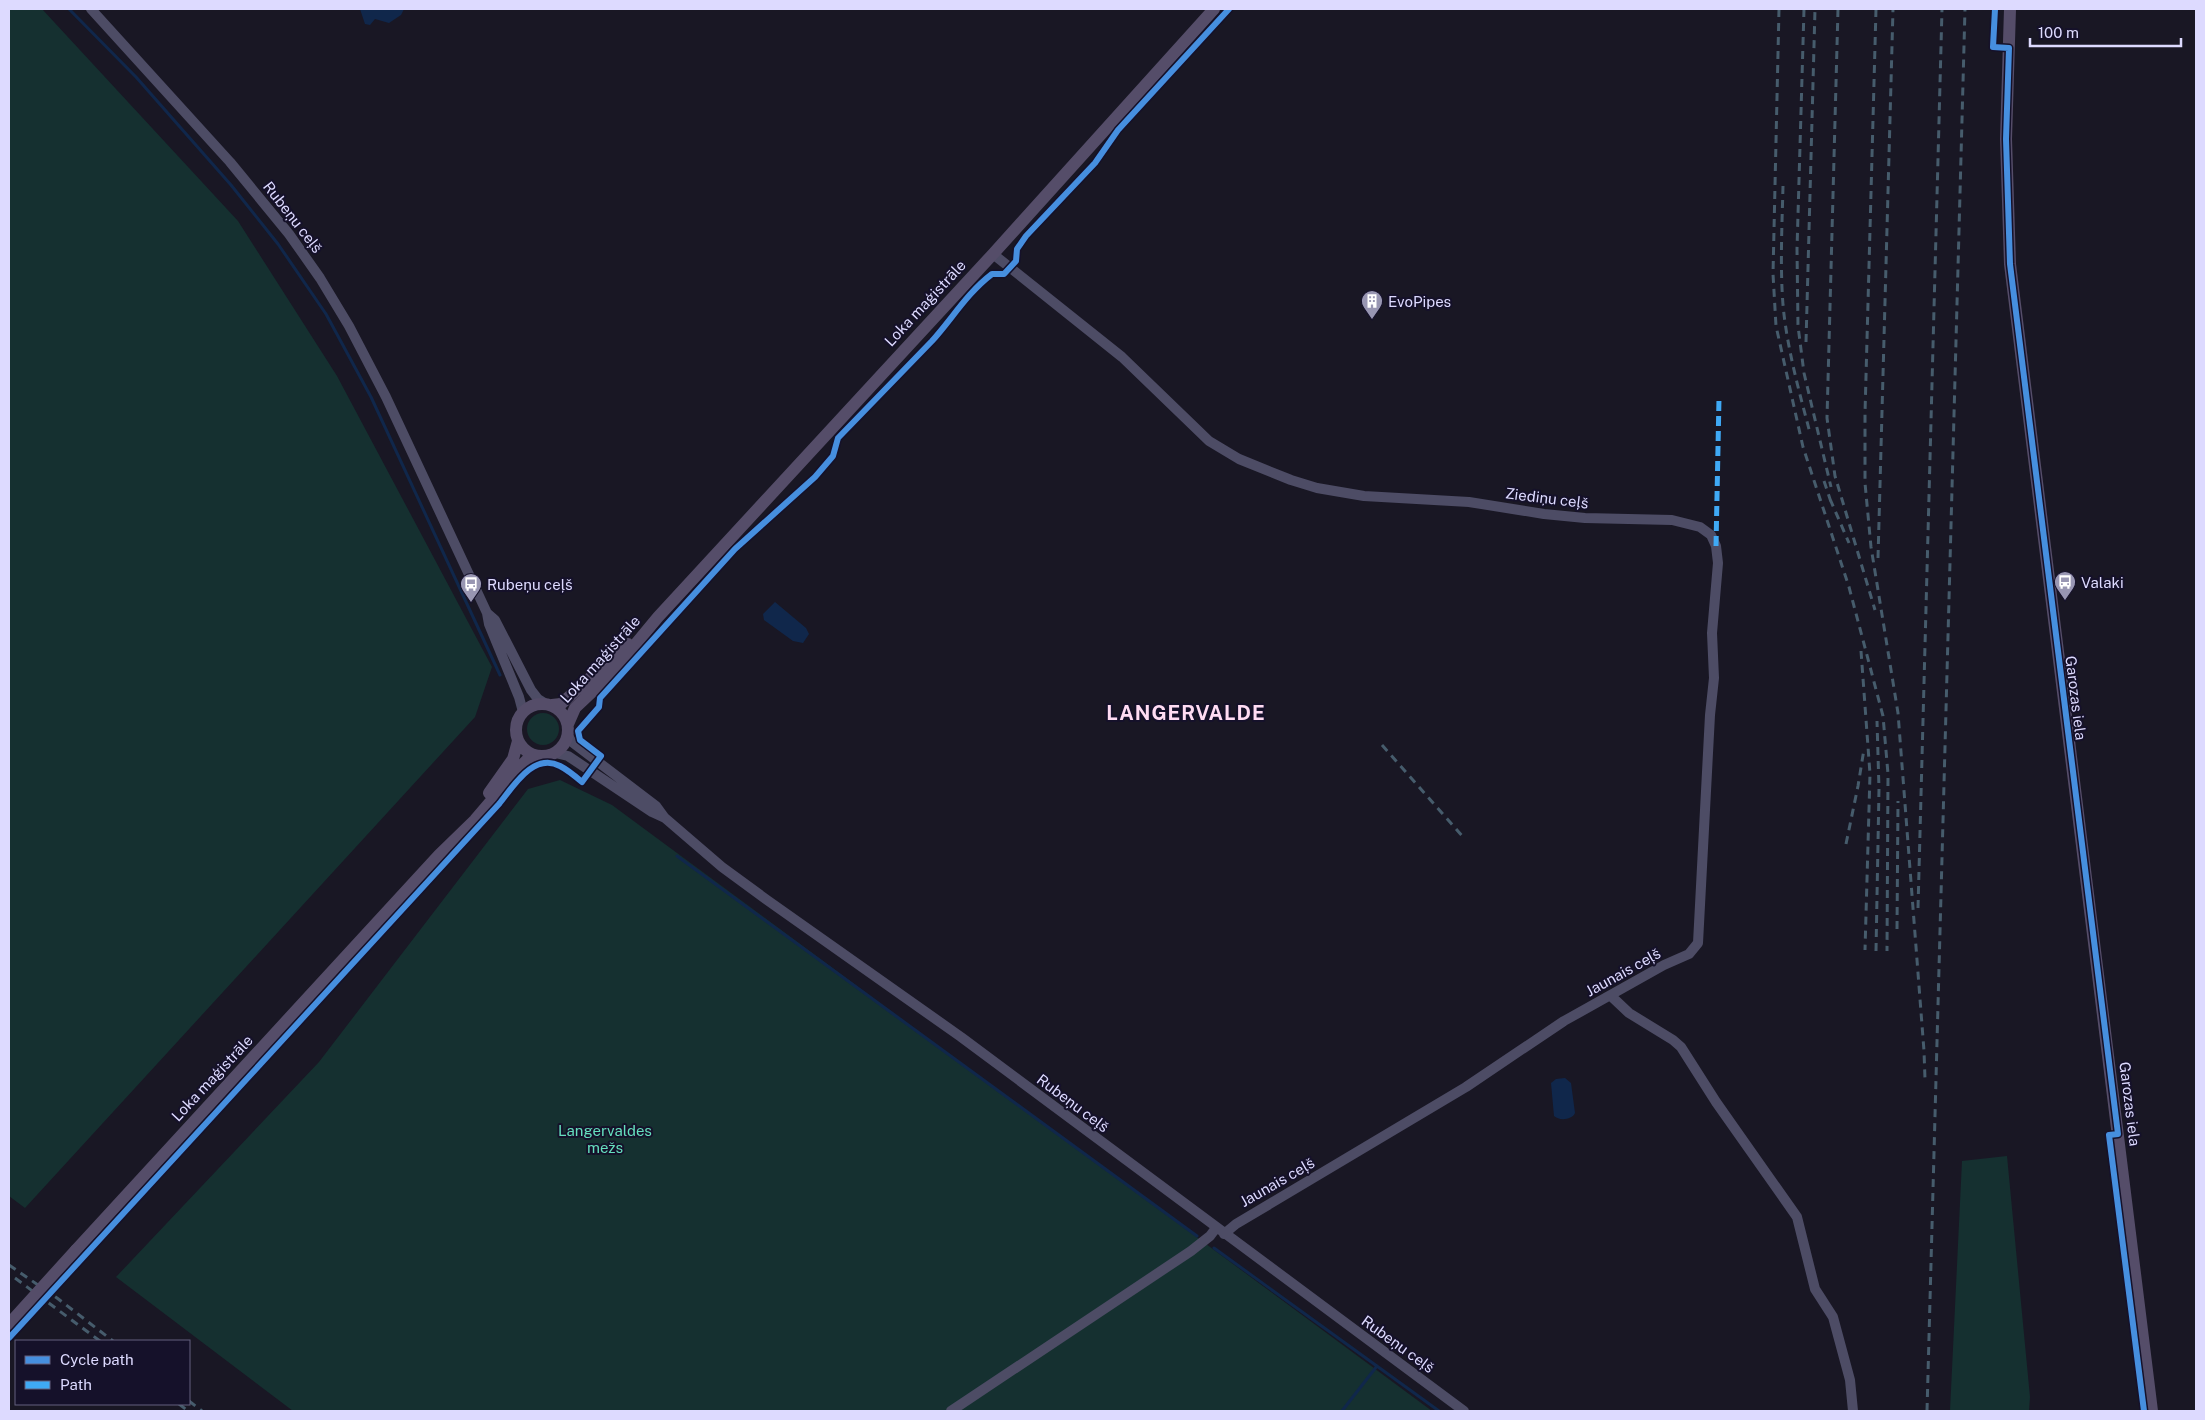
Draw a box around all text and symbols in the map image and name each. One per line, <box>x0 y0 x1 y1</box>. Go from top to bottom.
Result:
scale bar <box>2030 15 2181 47</box>
text: 100 m <box>2038 24 2079 41</box>
street label: Rubeņu ceļš <box>260 178 326 256</box>
street label: Loka maģistrāle <box>881 257 969 349</box>
building icon: EvoPipes <box>1360 289 1384 320</box>
place label: EvoPipes <box>1388 293 1451 310</box>
street label: Ziediņu ceļš <box>1504 484 1590 512</box>
bus stop icon: Valaki <box>2053 570 2077 601</box>
bus stop icon: Rubeņu ceļš <box>459 572 483 603</box>
place label: Valaki <box>2081 574 2124 591</box>
place label: Rubeņu ceļš <box>487 576 573 593</box>
street label: Loka maģistrāle <box>557 612 643 706</box>
street label: Garozas iela <box>2062 655 2090 741</box>
district label: LANGERVALDE <box>1106 701 1266 725</box>
street label: Jaunais ceļš <box>1583 944 1663 1000</box>
street label: Loka maģistrāle <box>168 1032 256 1124</box>
street label: Garozas iela <box>2116 1061 2144 1147</box>
street label: Rubeņu ceļš <box>1034 1070 1112 1136</box>
park label: Langervaldes mežs <box>558 1122 652 1156</box>
street label: Jaunais ceļš <box>1237 1154 1317 1210</box>
street label: Rubeņu ceļš <box>1358 1312 1438 1376</box>
legend <box>15 1340 190 1405</box>
text: Cycle path <box>60 1351 134 1368</box>
text: Path <box>60 1376 92 1393</box>

